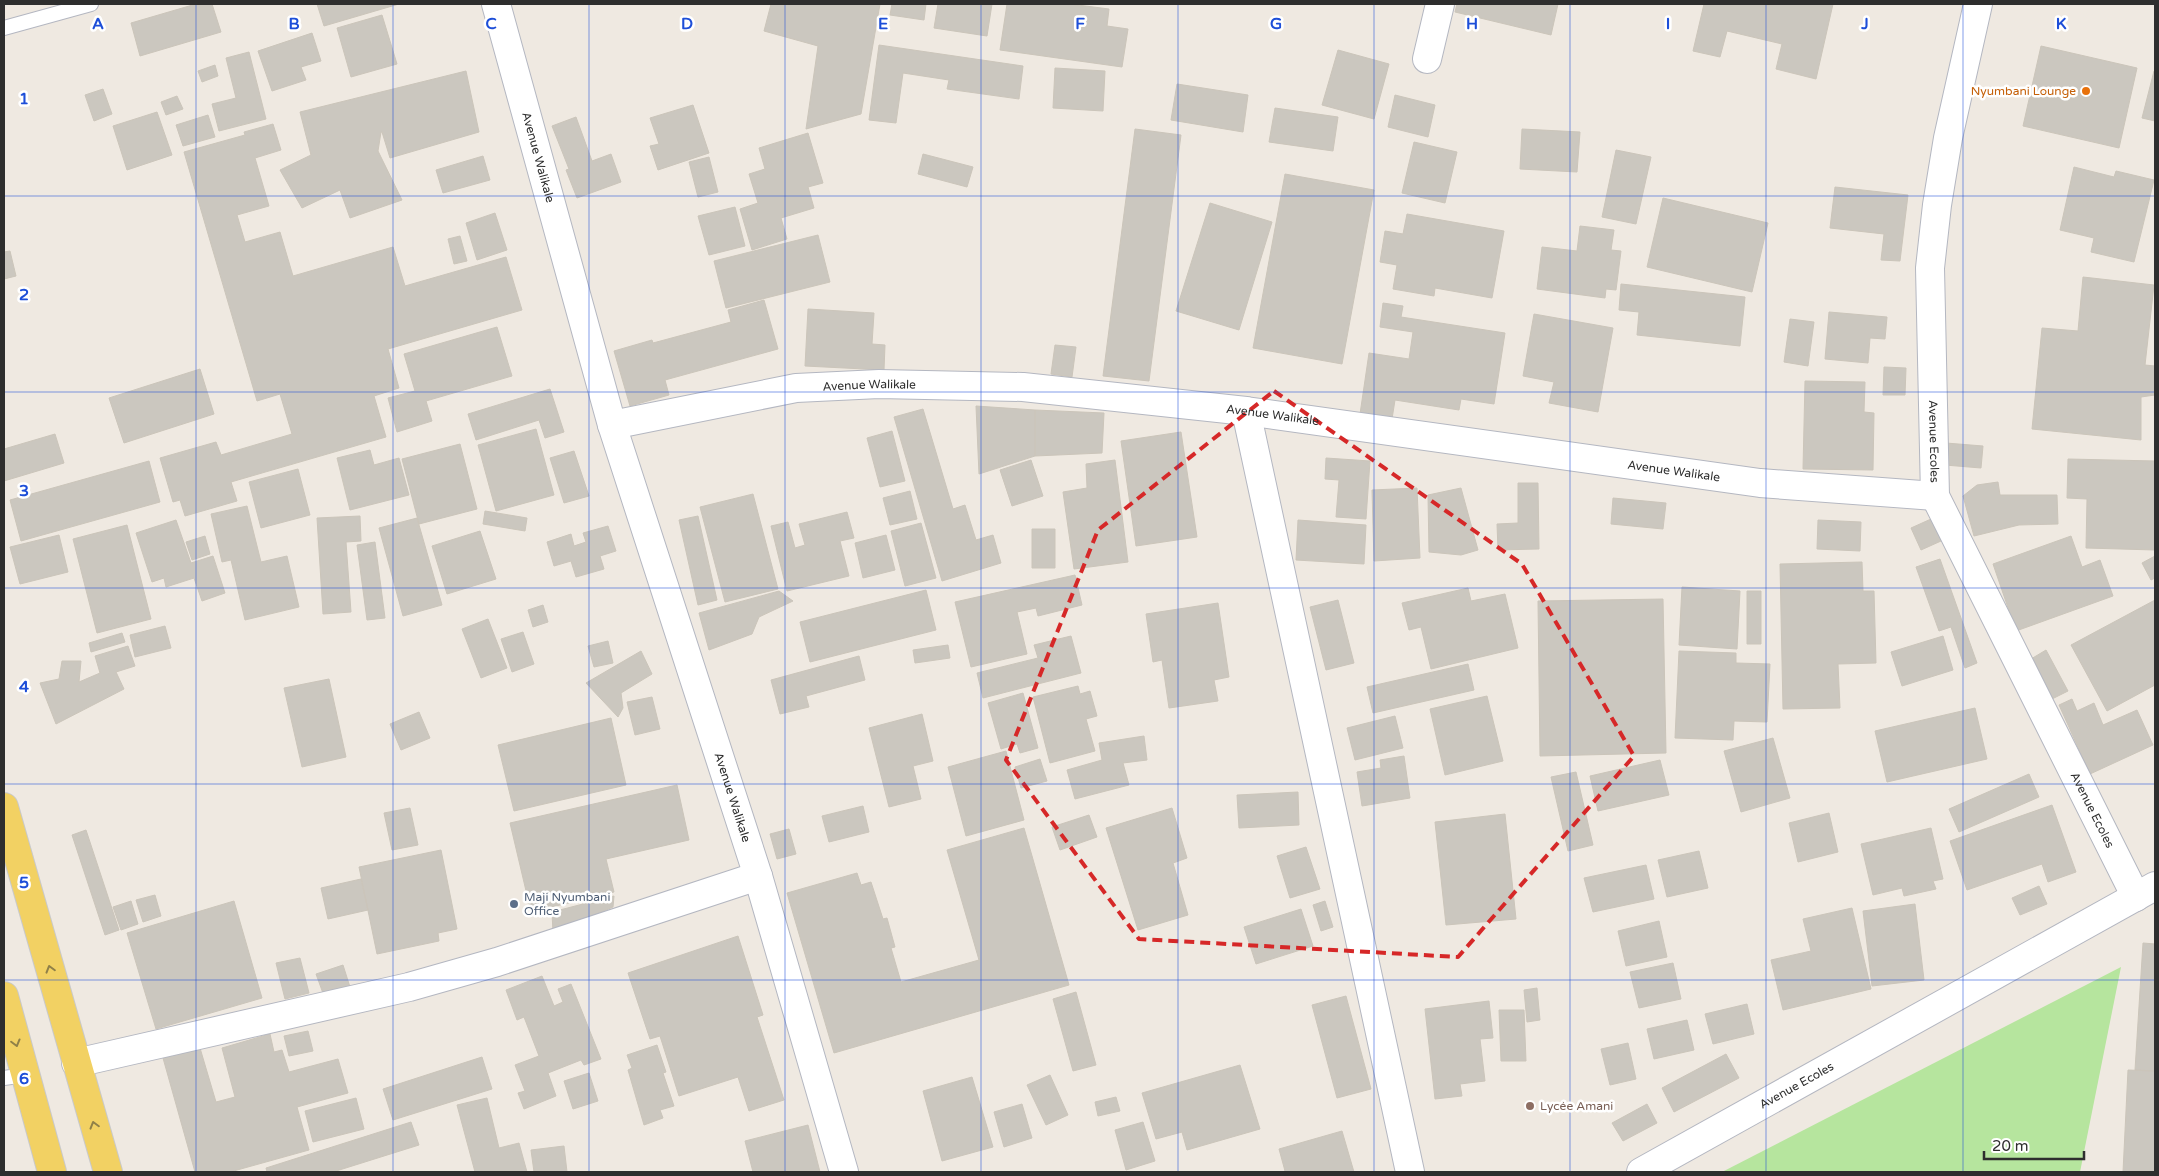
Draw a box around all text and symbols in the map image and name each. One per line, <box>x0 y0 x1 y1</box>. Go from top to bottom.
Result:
text: A <box>92 14 104 34</box>
text: B <box>288 14 300 34</box>
text: C <box>485 14 497 34</box>
text: D <box>681 14 693 34</box>
text: E <box>878 14 888 34</box>
text: F <box>1075 14 1085 34</box>
text: G <box>1270 14 1282 34</box>
text: H <box>1466 14 1478 34</box>
text: I <box>1666 14 1670 34</box>
text: J <box>1860 14 1869 34</box>
text: K <box>2056 14 2067 34</box>
place label: Nyumbani Lounge <box>1971 84 2076 98</box>
marker: Nyumbani Lounge <box>2080 85 2092 97</box>
text: 1 <box>19 89 29 109</box>
street label: Avenue Walikale <box>519 110 557 204</box>
text: 2 <box>19 285 29 305</box>
street label: Avenue Walikale <box>822 377 916 394</box>
street label: Avenue Ecoles <box>1926 400 1942 483</box>
street label: Avenue Walikale <box>1226 402 1320 428</box>
street label: Avenue Walikale <box>1626 457 1721 484</box>
text: 3 <box>19 481 29 501</box>
text: 4 <box>19 677 29 697</box>
street label: Avenue Walikale <box>711 751 754 844</box>
street label: Avenue Ecoles <box>2068 770 2117 850</box>
text: 5 <box>19 873 29 893</box>
place label: Maji Nyumbani Office <box>524 890 610 918</box>
marker: Maji Nyumbani Office <box>508 898 520 910</box>
one-way arrow <box>45 966 55 974</box>
one-way arrow <box>11 1039 21 1047</box>
street label: Avenue Ecoles <box>1757 1059 1836 1112</box>
text: 6 <box>19 1069 29 1089</box>
place label: Lycée Amani <box>1540 1099 1613 1113</box>
marker: Lycée Amani <box>1524 1100 1536 1112</box>
one-way arrow <box>90 1122 100 1130</box>
scale bar <box>1984 1128 2084 1160</box>
text: 20 m <box>1992 1137 2029 1155</box>

